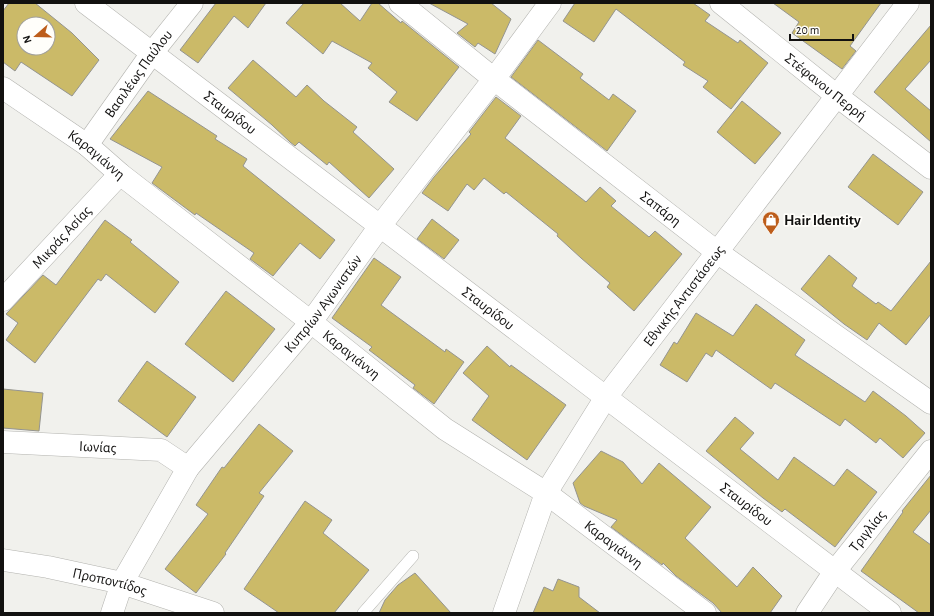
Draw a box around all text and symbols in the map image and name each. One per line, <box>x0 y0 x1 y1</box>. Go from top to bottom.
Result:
north arrow <box>16 16 56 56</box>
scale bar <box>790 16 853 42</box>
text: 20 m <box>796 24 819 36</box>
street label: Βασιλέως Παύλου <box>102 27 175 120</box>
text: N <box>21 34 34 45</box>
street label: Στέφανου Περρή <box>782 50 869 124</box>
street label: Σταυρίδου <box>201 88 259 137</box>
street label: Καραγιάννη <box>65 127 127 183</box>
street label: Σαπάρη <box>637 188 684 229</box>
street label: Μικράς Ασίας <box>29 203 95 272</box>
shop icon: Hair Identity <box>761 210 781 235</box>
place label: Hair Identity <box>784 213 861 228</box>
street label: Εθνικής Αντιστάσεως <box>641 243 728 349</box>
street label: Κυπρίων Αγωνιστών <box>282 252 365 356</box>
street label: Σταυρίδου <box>459 284 517 333</box>
street label: Καραγιάννη <box>320 327 383 382</box>
street label: Ιωνίας <box>79 439 117 456</box>
street label: Σταυρίδου <box>717 480 775 529</box>
street label: Τριγλίας <box>847 507 889 555</box>
street label: Καραγιάννη <box>581 518 645 571</box>
street label: Προποντίδος <box>71 566 149 599</box>

